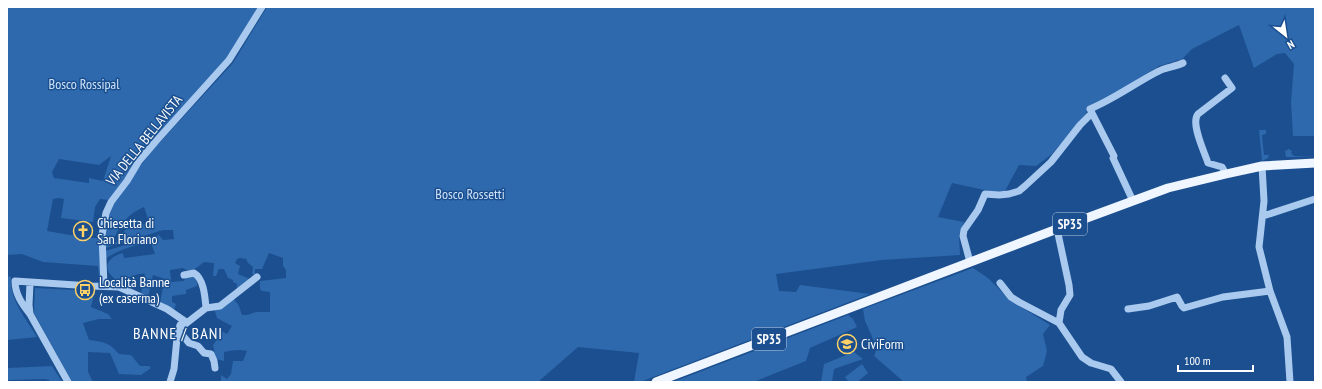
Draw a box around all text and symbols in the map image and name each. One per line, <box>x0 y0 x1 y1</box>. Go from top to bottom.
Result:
north arrow <box>1266 16 1306 56</box>
text: N <box>1285 37 1297 52</box>
park label: Bosco Rossipal <box>49 75 120 93</box>
street label: VIA DELLA BELLAVISTA <box>101 91 186 190</box>
park label: Bosco Rossetti <box>435 185 505 203</box>
road number: SP35 <box>1053 213 1087 235</box>
place label: Chiesetta di San Floriano <box>97 214 157 248</box>
church icon: Chiesetta di San Floriano <box>72 220 94 242</box>
place label: Località Banne (ex caserma) <box>99 273 170 307</box>
bus stop icon: Località Banne (ex caserma) <box>74 279 96 301</box>
district label: BANNE / BANI <box>133 323 223 343</box>
road number: SP35 <box>752 328 786 350</box>
school or university icon: CiviForm <box>836 333 858 355</box>
place label: CiviForm <box>861 335 904 353</box>
scale bar <box>1178 347 1253 373</box>
text: 100 m <box>1184 353 1211 368</box>

